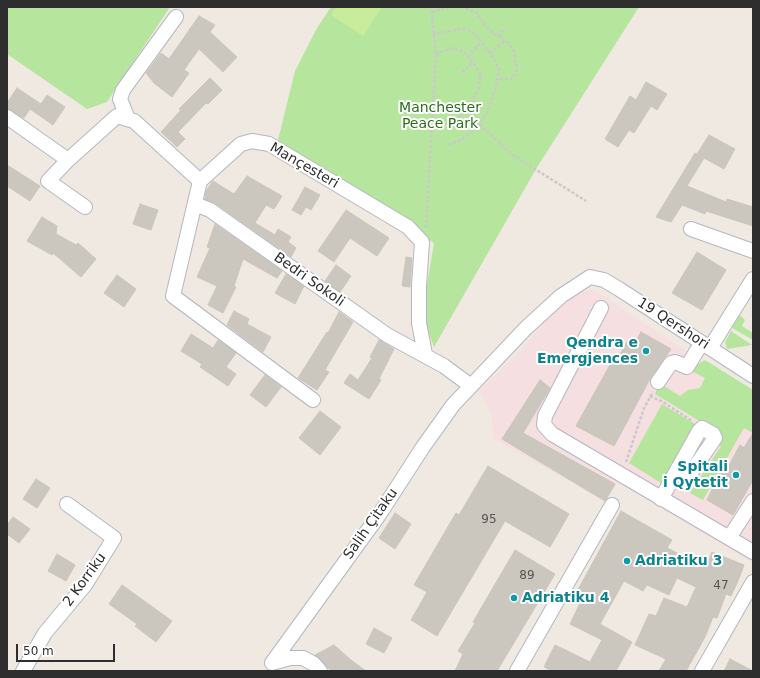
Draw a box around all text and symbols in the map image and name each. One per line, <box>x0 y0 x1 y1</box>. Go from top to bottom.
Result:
park label: Manchester Peace Park <box>399 100 481 132</box>
street label: Mançesteri <box>267 140 341 192</box>
street label: Bedri Sokoli <box>270 249 348 311</box>
street label: 19 Qershori <box>634 295 712 353</box>
place label: Qendra e Emergjences <box>537 335 638 368</box>
marker: Qendra e Emergjences <box>641 346 651 356</box>
place label: Spitali i Qytetit <box>663 459 728 492</box>
marker: Spitali i Qytetit <box>731 470 741 480</box>
street label: Salih Çitaku <box>340 485 402 563</box>
house number: 95 <box>481 513 497 527</box>
street label: 2 Korriku <box>60 550 110 610</box>
place label: Adriatiku 3 <box>635 553 722 569</box>
marker: Adriatiku 3 <box>622 556 632 566</box>
house number: 89 <box>519 569 535 583</box>
house number: 47 <box>713 579 729 593</box>
place label: Adriatiku 4 <box>522 590 609 606</box>
marker: Adriatiku 4 <box>509 593 519 603</box>
scale bar <box>18 636 117 662</box>
text: 50 m <box>23 644 54 658</box>

